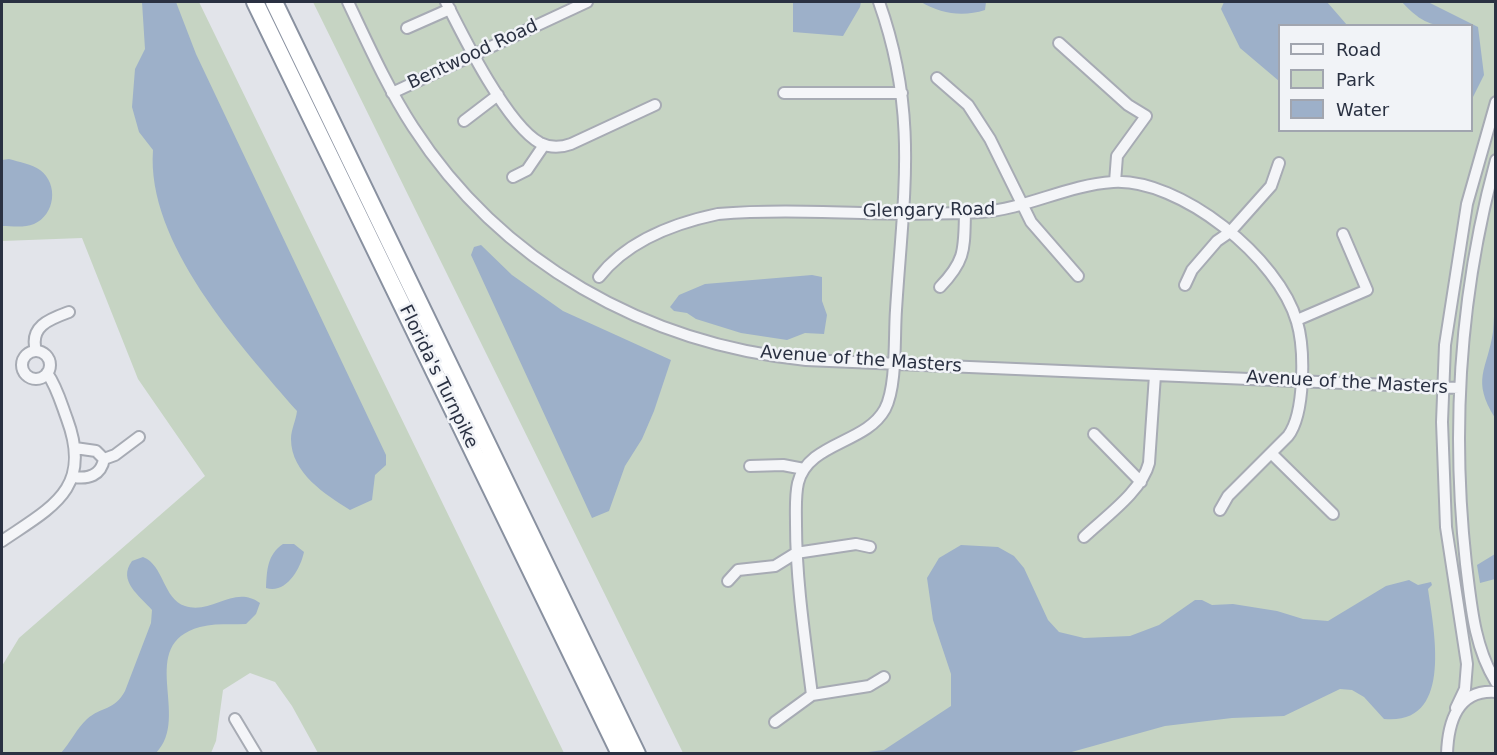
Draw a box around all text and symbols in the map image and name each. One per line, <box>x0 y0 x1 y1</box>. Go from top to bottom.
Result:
street label: Bentwood Road <box>405 15 541 95</box>
legend <box>1278 24 1473 132</box>
text: Road <box>1336 39 1381 60</box>
text: Park <box>1336 69 1375 90</box>
text: Water <box>1336 99 1389 120</box>
street label: Glengary Road <box>862 199 996 223</box>
street label: Florida's Turnpike <box>394 302 482 452</box>
street label: Avenue of the Masters <box>760 342 962 378</box>
street label: Avenue of the Masters <box>1246 367 1448 399</box>

